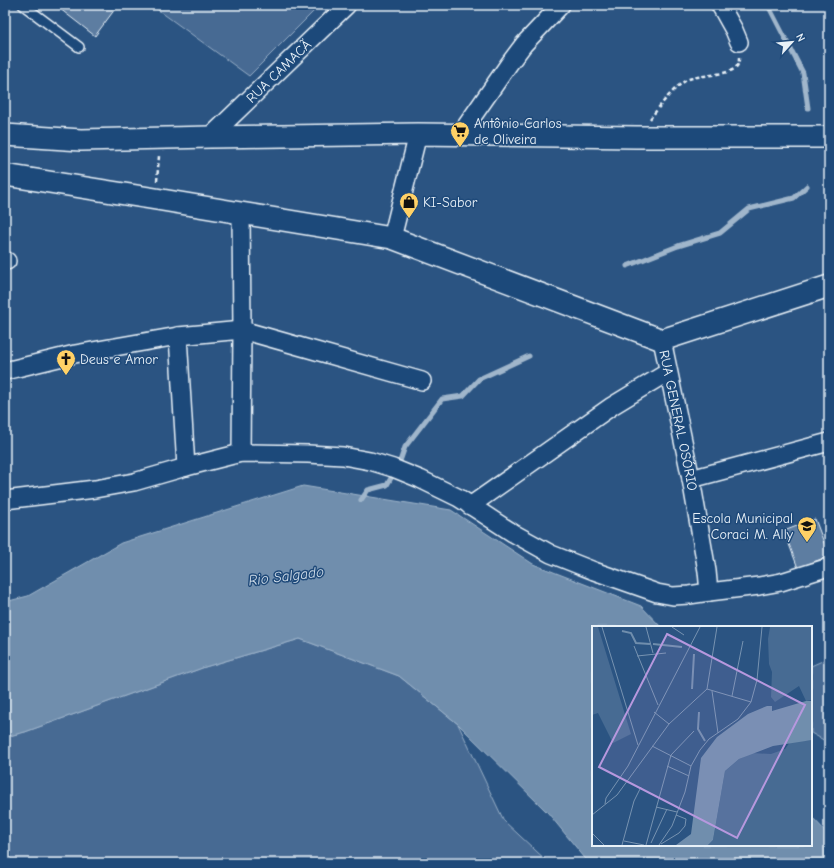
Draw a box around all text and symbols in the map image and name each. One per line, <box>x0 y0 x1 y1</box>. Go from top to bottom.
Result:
north arrow <box>772 22 812 62</box>
text: N <box>793 32 808 44</box>
street label: RUA CAMACÃ <box>243 36 315 107</box>
place label: Antônio Carlos de Oliveira <box>474 115 562 148</box>
supermarket icon: Antônio Carlos de Oliveira <box>449 120 471 148</box>
shop icon: KI-Sabor <box>398 191 420 219</box>
place label: KI-Sabor <box>423 194 478 211</box>
church icon: Deus e Amor <box>55 348 77 376</box>
street label: RUA GENERAL OSÓRIO <box>655 349 701 492</box>
place label: Deus e Amor <box>80 351 158 368</box>
place label: Escola Municipal Coraci M. Ally <box>692 510 794 543</box>
school or university icon: Escola Municipal Coraci M. Ally <box>796 515 818 543</box>
water label: Rio Salgado <box>247 562 325 590</box>
inset map <box>592 626 812 846</box>

